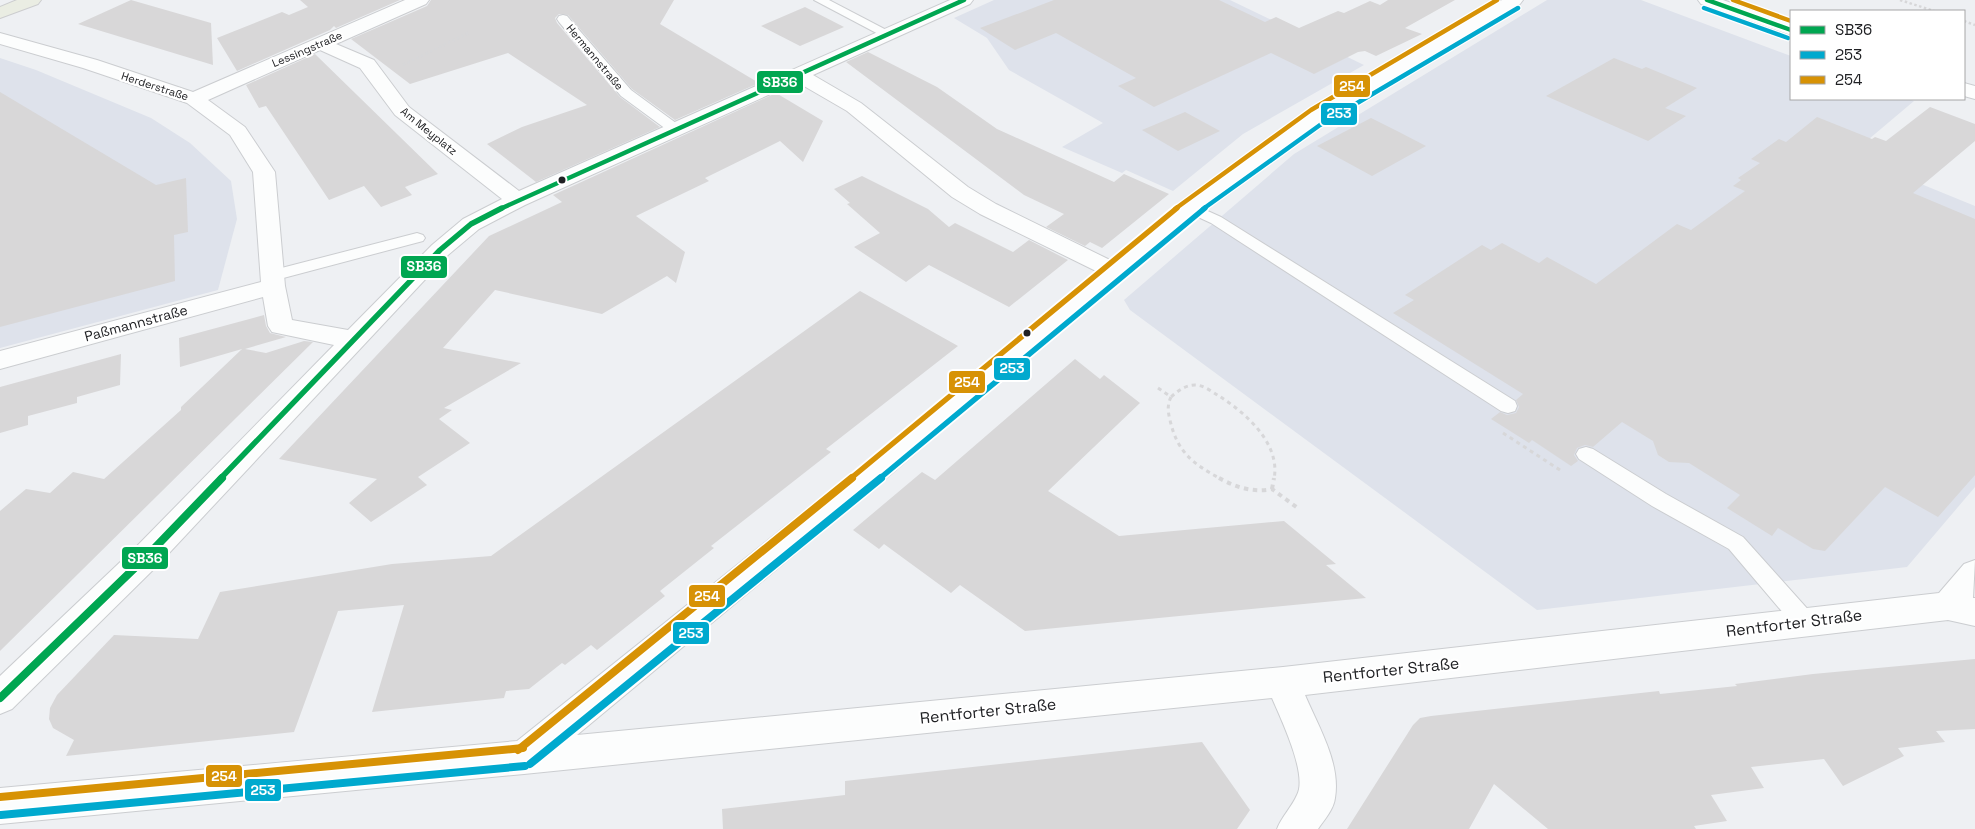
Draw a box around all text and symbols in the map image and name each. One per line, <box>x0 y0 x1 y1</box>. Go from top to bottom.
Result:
legend <box>1790 10 1965 100</box>
text: SB36 <box>1835 20 1872 39</box>
street label: Hermannstraße <box>563 21 627 93</box>
street label: Lessingstraße <box>270 28 344 70</box>
text: 253 <box>1835 45 1862 64</box>
street label: Herderstraße <box>120 69 190 103</box>
line badge: SB36 <box>756 70 804 94</box>
text: 254 <box>1835 70 1862 89</box>
text: SB36 <box>763 73 798 91</box>
line badge: 254 <box>1333 74 1371 98</box>
text: 254 <box>1339 77 1365 95</box>
line badge: 253 <box>1320 102 1358 126</box>
street label: Am Meyplatz <box>398 104 460 158</box>
text: 253 <box>1326 104 1352 122</box>
unlabelled marker <box>557 175 567 185</box>
line badge: SB36 <box>400 255 448 279</box>
text: SB36 <box>407 257 442 275</box>
street label: Paßmannstraße <box>82 301 190 345</box>
unlabelled marker <box>1022 328 1032 338</box>
line badge: 253 <box>993 357 1031 381</box>
text: 253 <box>999 359 1025 377</box>
line badge: 254 <box>948 370 986 394</box>
text: 254 <box>954 373 980 391</box>
line badge: SB36 <box>121 546 169 570</box>
text: SB36 <box>128 549 163 567</box>
line badge: 254 <box>688 584 726 608</box>
text: 254 <box>694 587 720 605</box>
street label: Rentforter Straße <box>1725 604 1863 642</box>
line badge: 253 <box>672 621 710 645</box>
text: 253 <box>678 624 704 642</box>
street label: Rentforter Straße <box>1322 652 1460 688</box>
street label: Rentforter Straße <box>919 693 1057 729</box>
line badge: 254 <box>205 764 243 788</box>
text: 254 <box>211 767 237 785</box>
line badge: 253 <box>244 778 282 802</box>
text: 253 <box>250 781 276 799</box>

